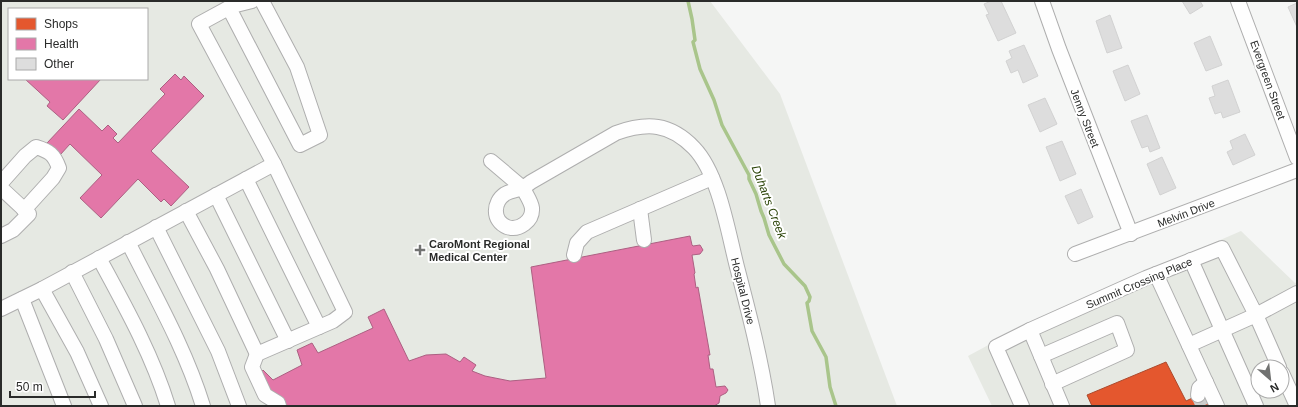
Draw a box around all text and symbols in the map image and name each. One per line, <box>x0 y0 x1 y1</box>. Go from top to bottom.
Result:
legend <box>8 8 148 80</box>
text: Shops <box>44 17 78 31</box>
text: Health <box>44 37 79 51</box>
street label: Evergreen Street <box>1248 39 1288 121</box>
text: Other <box>44 57 74 71</box>
street label: Jenny Street <box>1068 87 1102 149</box>
water label: Duharts Creek <box>749 163 790 242</box>
street label: Melvin Drive <box>1156 197 1216 229</box>
place label: CaroMont Regional Medical Center <box>429 238 530 263</box>
marker: CaroMont Regional Medical Center <box>414 244 426 256</box>
street label: Summit Crossing Place <box>1084 255 1194 311</box>
street label: Hospital Drive <box>729 256 757 326</box>
north arrow <box>1250 359 1290 399</box>
scale bar <box>10 373 95 399</box>
text: 50 m <box>16 380 43 394</box>
text: N <box>1268 381 1281 395</box>

